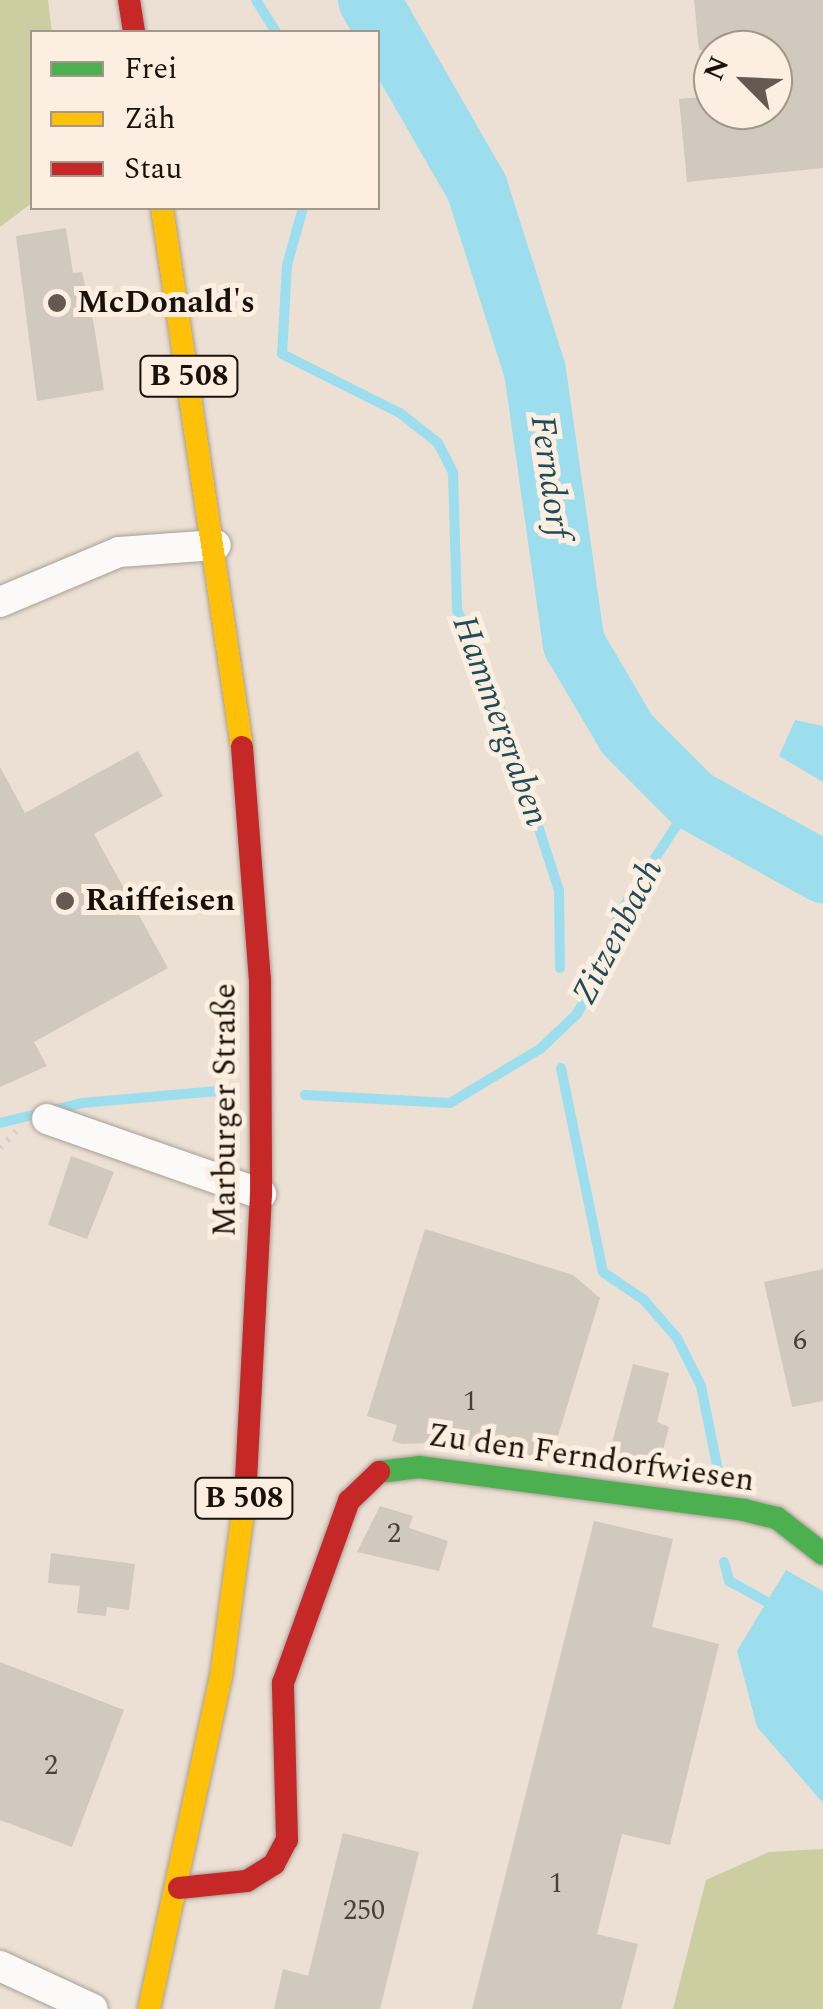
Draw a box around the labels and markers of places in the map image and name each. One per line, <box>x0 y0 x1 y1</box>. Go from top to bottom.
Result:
place label: McDonald's <box>77 284 255 322</box>
marker: McDonald's <box>46 292 68 314</box>
place label: Raiffeisen <box>85 882 235 920</box>
marker: Raiffeisen <box>54 890 76 912</box>

